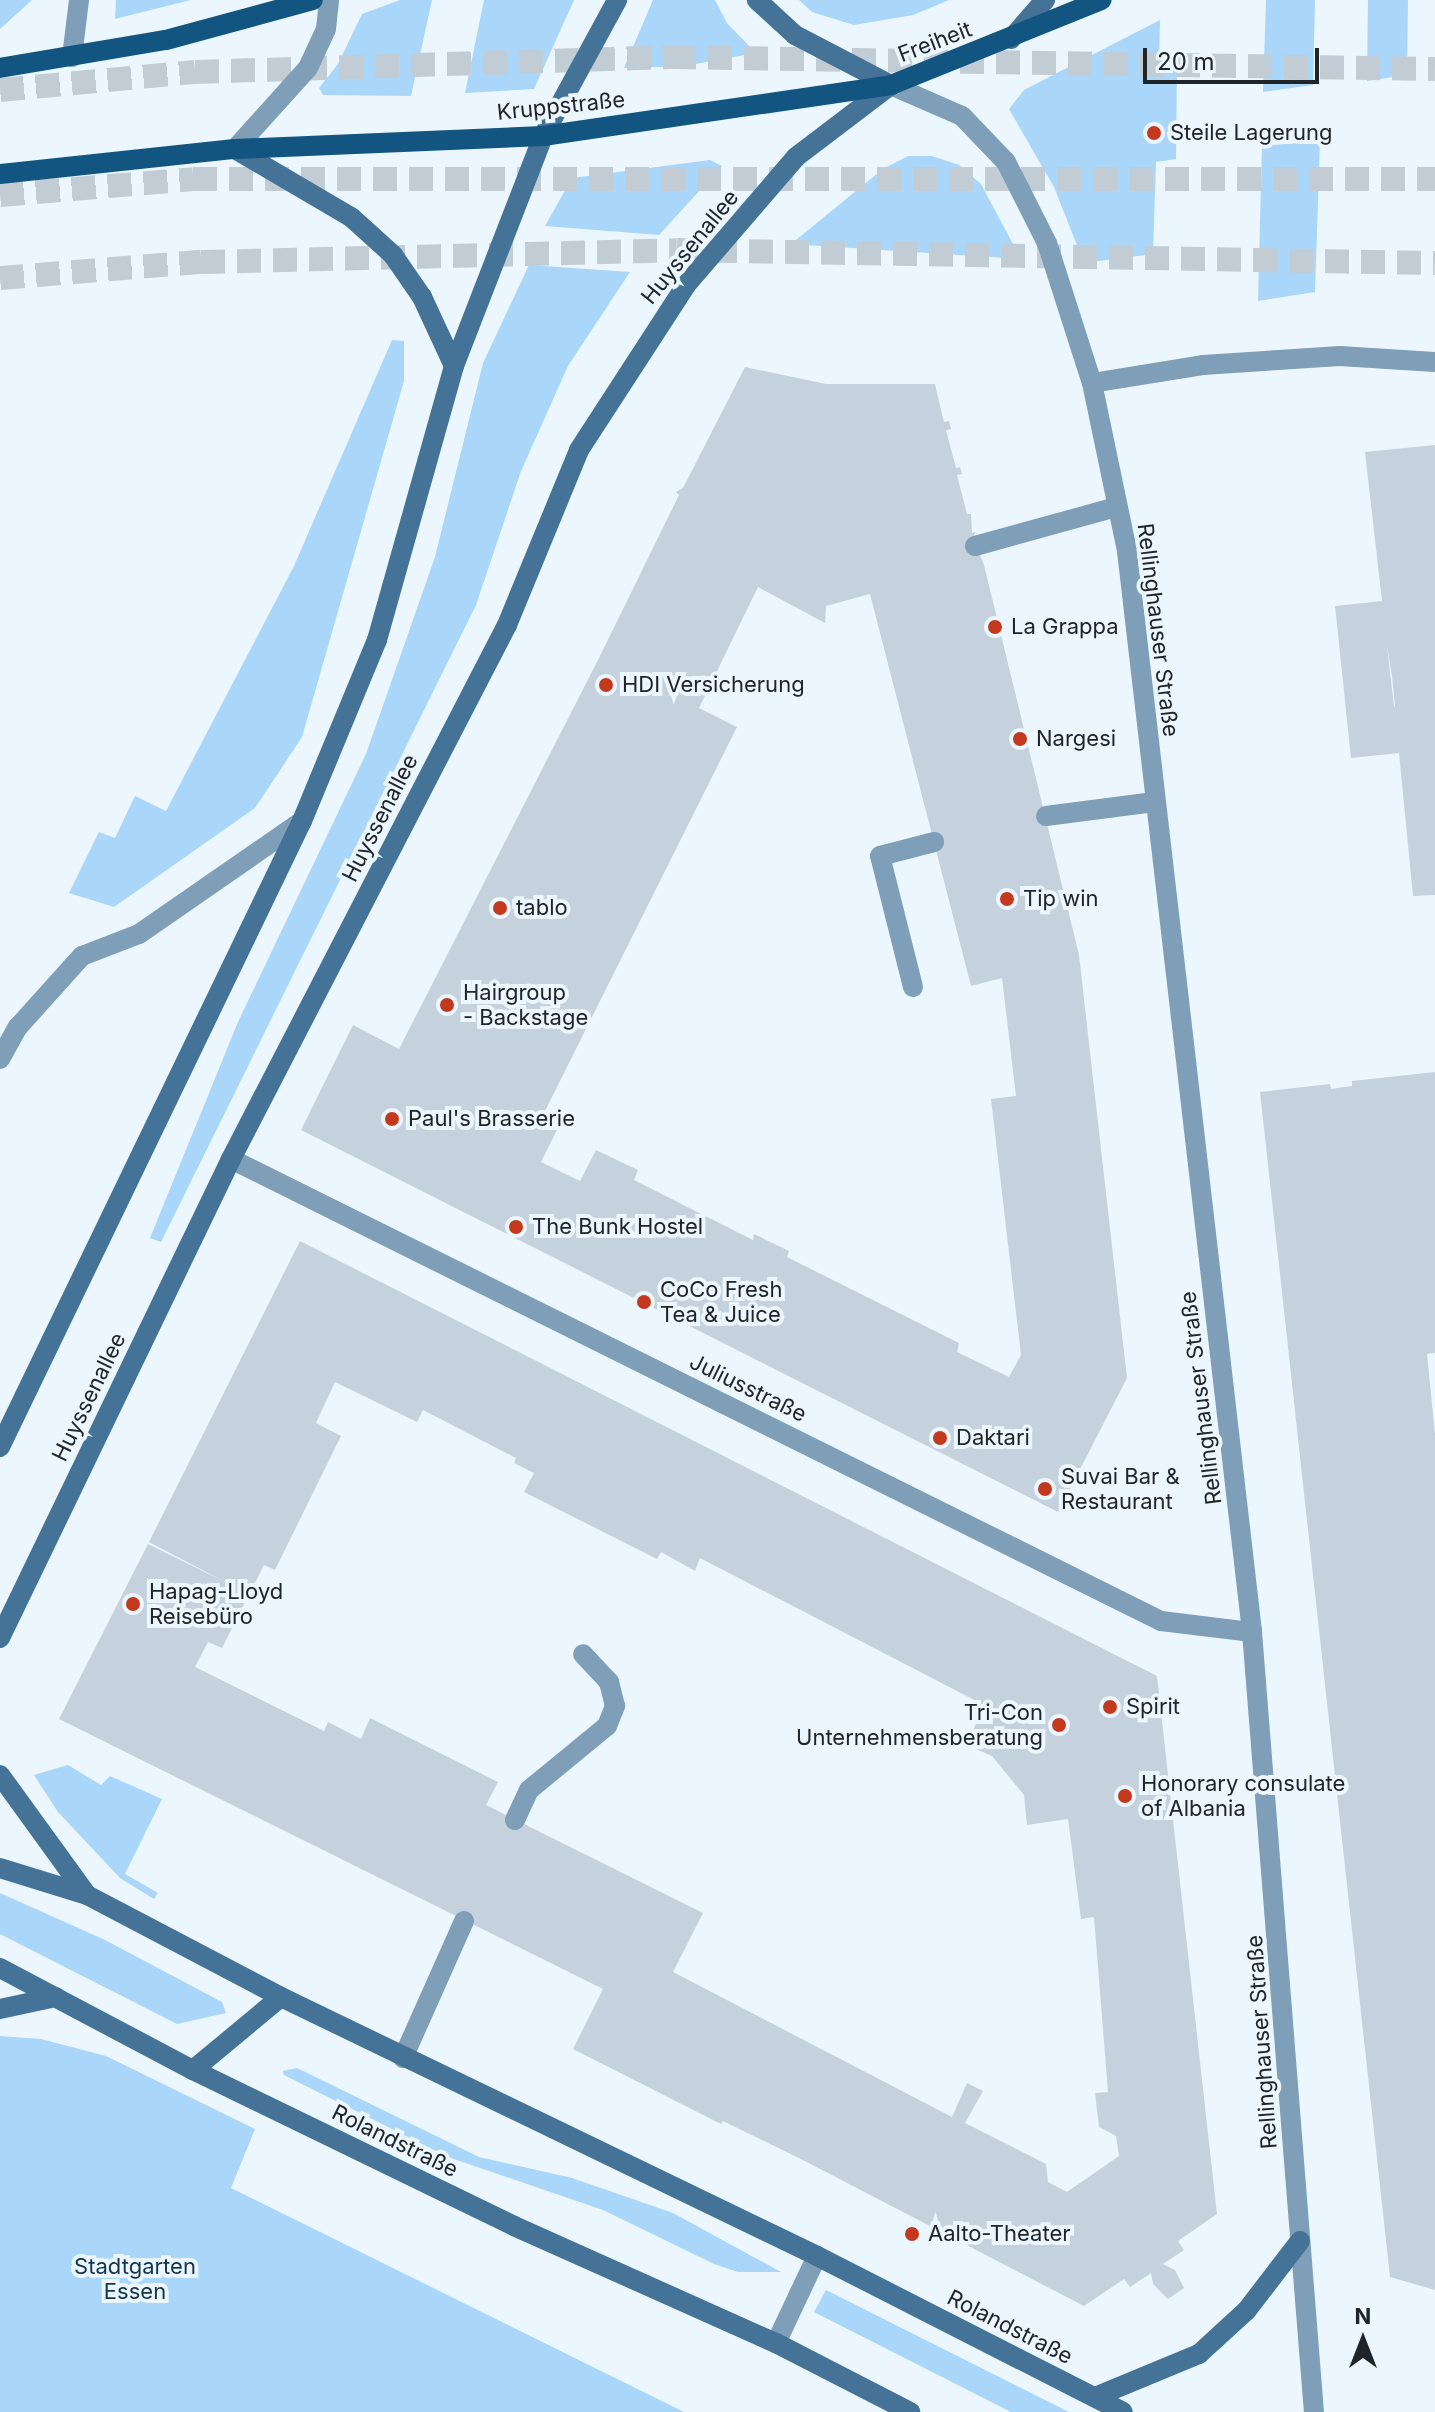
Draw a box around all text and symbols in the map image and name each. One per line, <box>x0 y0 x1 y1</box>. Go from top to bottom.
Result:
street label: Freiheit <box>894 16 976 68</box>
scale bar <box>1147 32 1323 82</box>
text: 20 m <box>1157 47 1215 76</box>
street label: Kruppstraße <box>496 86 626 126</box>
place label: Steile Lagerung <box>1170 120 1332 146</box>
marker: Steile Lagerung <box>1145 124 1163 142</box>
street label: Huyssenallee <box>636 185 744 309</box>
street label: Rellinghauser Straße <box>1132 522 1184 738</box>
place label: La Grappa <box>1011 614 1119 640</box>
marker: La Grappa <box>986 618 1004 636</box>
place label: HDI Versicherung <box>622 672 805 698</box>
marker: HDI Versicherung <box>597 676 615 694</box>
place label: Nargesi <box>1036 726 1116 752</box>
marker: Nargesi <box>1011 730 1029 748</box>
street label: Huyssenallee <box>337 750 423 886</box>
place label: Tip win <box>1023 886 1099 912</box>
marker: Tip win <box>998 890 1016 908</box>
place label: tablo <box>516 895 568 921</box>
marker: tablo <box>491 899 509 917</box>
place label: Hairgroup - Backstage <box>463 979 588 1030</box>
marker: Hairgroup - Backstage <box>438 996 456 1014</box>
place label: Paul's Brasserie <box>408 1106 575 1132</box>
marker: Paul's Brasserie <box>383 1110 401 1128</box>
place label: The Bunk Hostel <box>532 1214 703 1240</box>
marker: The Bunk Hostel <box>507 1218 525 1236</box>
place label: CoCo Fresh Tea & Juice <box>660 1276 782 1328</box>
street label: Rellinghauser Straße <box>1175 1290 1227 1506</box>
marker: CoCo Fresh Tea & Juice <box>635 1293 653 1311</box>
street label: Huyssenallee <box>47 1329 131 1465</box>
street label: Juliusstraße <box>685 1348 811 1428</box>
place label: Daktari <box>956 1425 1030 1451</box>
marker: Daktari <box>931 1429 949 1447</box>
place label: Suvai Bar & Restaurant <box>1061 1463 1180 1514</box>
marker: Suvai Bar & Restaurant <box>1036 1480 1054 1498</box>
place label: Hapag-Lloyd Reisebüro <box>149 1578 283 1630</box>
marker: Hapag-Lloyd Reisebüro <box>124 1595 142 1613</box>
place label: Spirit <box>1126 1694 1180 1720</box>
marker: Spirit <box>1101 1698 1119 1716</box>
place label: Tri-Con Unternehmensberatung <box>796 1699 1043 1750</box>
marker: Tri-Con Unternehmensberatung <box>1050 1716 1068 1734</box>
place label: Honorary consulate of Albania <box>1141 1770 1345 1822</box>
marker: Honorary consulate of Albania <box>1116 1787 1134 1805</box>
street label: Rellinghauser Straße <box>1241 1934 1283 2150</box>
street label: Rolandstraße <box>328 2099 462 2183</box>
place label: Aalto-Theater <box>928 2221 1071 2247</box>
marker: Aalto-Theater <box>903 2225 921 2243</box>
park label: Stadtgarten Essen <box>74 2253 196 2304</box>
street label: Rolandstraße <box>943 2284 1077 2370</box>
north arrow <box>1323 2300 1403 2380</box>
text: N <box>1355 2303 1371 2329</box>

